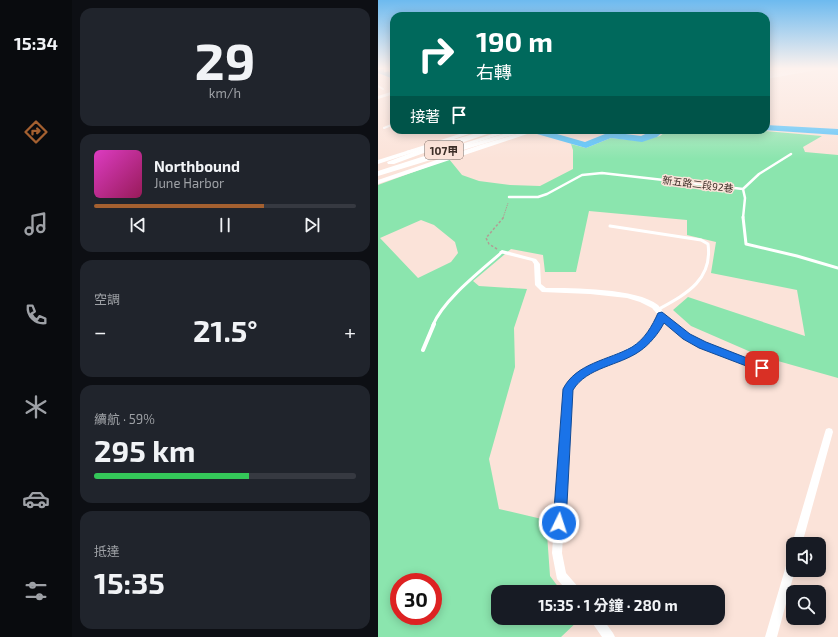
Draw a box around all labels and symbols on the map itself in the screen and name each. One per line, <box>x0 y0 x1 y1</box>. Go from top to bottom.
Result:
road number: 107甲 <box>425 141 463 159</box>
street label: 新五路二段92巷 <box>662 174 734 194</box>
pin <box>745 351 779 385</box>
position arrow <box>538 502 580 544</box>
speed limit sign: 30 <box>390 573 442 625</box>

